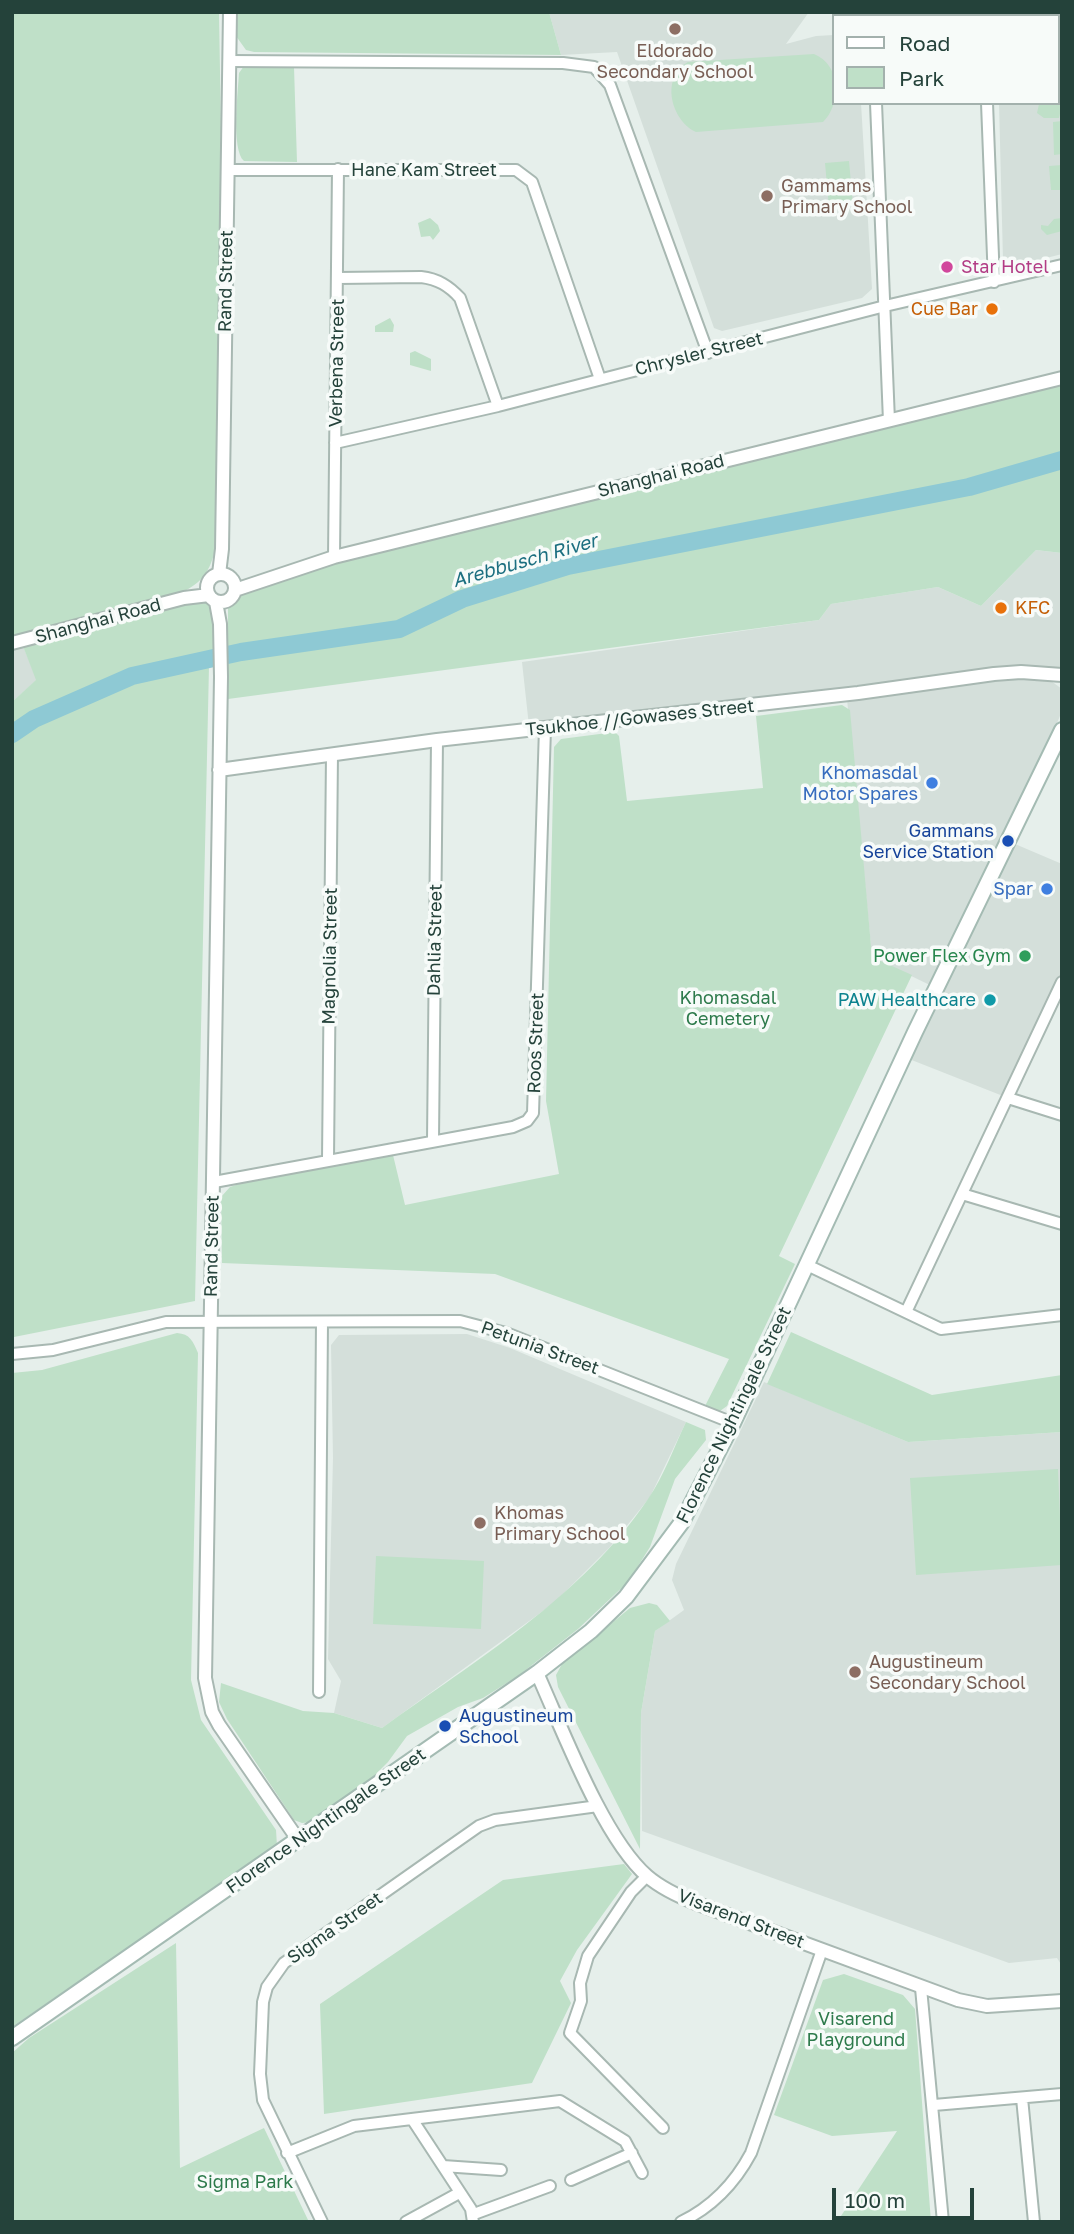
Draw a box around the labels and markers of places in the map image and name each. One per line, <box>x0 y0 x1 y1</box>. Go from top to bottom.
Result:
marker: Eldorado Secondary School <box>667 21 683 37</box>
place label: Eldorado Secondary School <box>597 40 753 82</box>
place label: Gammams Primary School <box>781 175 913 218</box>
marker: Gammams Primary School <box>759 188 775 204</box>
place label: Star Hotel <box>961 256 1049 278</box>
marker: Star Hotel <box>939 259 955 275</box>
place label: Cue Bar <box>911 298 978 320</box>
marker: Cue Bar <box>984 301 1000 317</box>
place label: KFC <box>1015 597 1050 619</box>
marker: KFC <box>993 600 1009 616</box>
place label: Khomasdal Motor Spares <box>803 762 918 804</box>
marker: Khomasdal Motor Spares <box>924 775 940 791</box>
place label: Gammans Service Station <box>863 820 994 862</box>
marker: Gammans Service Station <box>1000 833 1016 849</box>
place label: Spar <box>993 878 1033 900</box>
marker: Spar <box>1039 881 1055 897</box>
place label: Power Flex Gym <box>873 945 1011 967</box>
marker: Power Flex Gym <box>1017 948 1033 964</box>
place label: PAW Healthcare <box>838 989 976 1011</box>
marker: PAW Healthcare <box>982 992 998 1008</box>
place label: Khomas Primary School <box>494 1502 626 1544</box>
marker: Khomas Primary School <box>472 1515 488 1531</box>
place label: Augustineum Secondary School <box>869 1651 1026 1694</box>
marker: Augustineum Secondary School <box>847 1664 863 1680</box>
place label: Augustineum School <box>459 1705 573 1748</box>
marker: Augustineum School <box>437 1718 453 1734</box>

